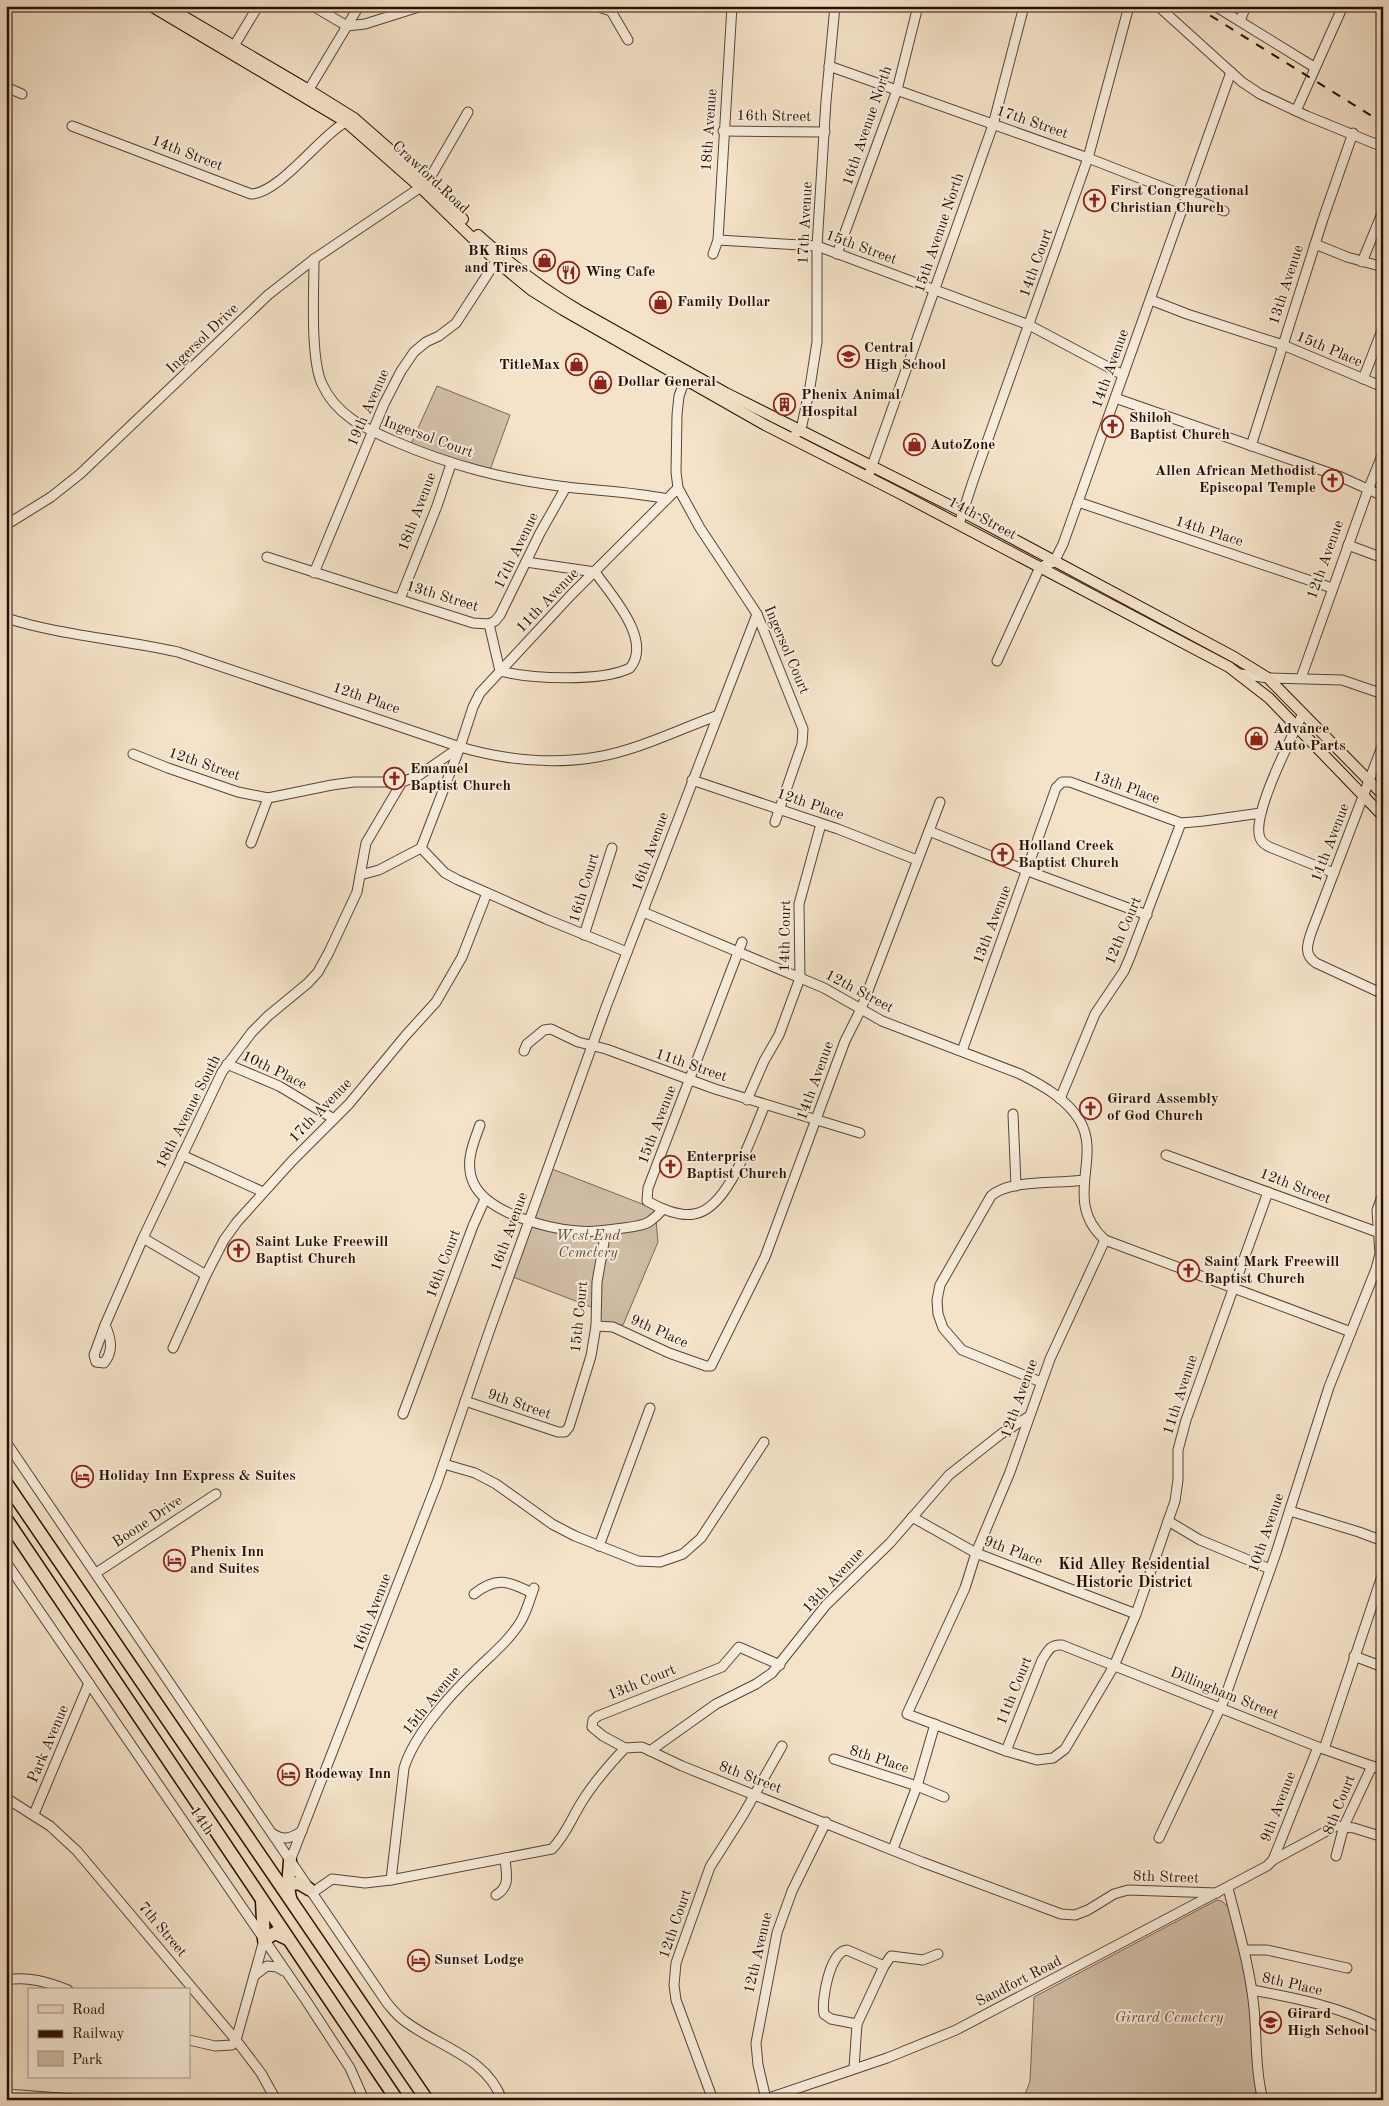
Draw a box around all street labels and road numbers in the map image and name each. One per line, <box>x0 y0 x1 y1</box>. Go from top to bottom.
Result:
street label: 16th Avenue North <box>840 64 896 188</box>
street label: 18th Avenue <box>700 88 720 172</box>
street label: 17th Street <box>994 104 1070 142</box>
street label: 16th Street <box>736 109 812 125</box>
street label: 14th Street <box>149 134 225 174</box>
street label: Crawford Road <box>389 139 471 217</box>
street label: 15th Avenue North <box>912 171 968 295</box>
street label: 17th Avenue <box>796 181 816 265</box>
street label: 14th Court <box>1018 227 1056 299</box>
street label: 15th Street <box>823 228 899 268</box>
street label: 13th Avenue <box>1267 243 1307 327</box>
street label: Ingersol Drive <box>164 301 242 377</box>
street label: 14th Avenue <box>1090 328 1132 410</box>
street label: 15th Place <box>1294 329 1364 371</box>
street label: 19th Avenue <box>345 367 393 449</box>
street label: Ingersol Court <box>381 415 475 461</box>
street label: 18th Avenue <box>396 471 440 553</box>
street label: 14th Street <box>945 495 1019 543</box>
street label: 17th Avenue <box>492 510 542 591</box>
street label: 14th Place <box>1173 514 1245 550</box>
street label: 12th Avenue <box>1305 519 1347 601</box>
street label: 11th Avenue <box>514 566 582 636</box>
street label: 13th Street <box>404 579 480 615</box>
street label: Ingersol Court <box>761 604 811 696</box>
street label: 12th Place <box>330 680 402 718</box>
street label: 12th Street <box>166 746 242 784</box>
street label: 13th Place <box>1090 769 1162 807</box>
street label: 12th Place <box>774 786 846 824</box>
street label: 11th Avenue <box>1309 802 1353 884</box>
street label: 16th Avenue <box>630 811 672 893</box>
street label: 16th Court <box>567 851 603 925</box>
street label: 13th Avenue <box>971 884 1015 966</box>
street label: 12th Court <box>1103 895 1145 967</box>
street label: 14th Court <box>778 900 794 972</box>
street label: 12th Street <box>822 968 896 1016</box>
street label: 14th Avenue <box>795 1040 837 1122</box>
street label: 11th Street <box>653 1047 729 1085</box>
street label: 10th Place <box>239 1049 309 1093</box>
street label: 18th Avenue South <box>154 1053 224 1171</box>
street label: 17th Avenue <box>287 1076 355 1146</box>
street label: 15th Avenue <box>636 1084 680 1166</box>
street label: 12th Street <box>1257 1167 1333 1207</box>
street label: 16th Avenue <box>489 1191 531 1273</box>
street label: 16th Court <box>424 1228 464 1300</box>
street label: 15th Court <box>569 1280 591 1354</box>
street label: 9th Place <box>628 1313 690 1351</box>
street label: 11th Avenue <box>1161 1353 1201 1437</box>
street label: 12th Avenue <box>999 1358 1041 1440</box>
street label: 9th Street <box>485 1387 553 1423</box>
street label: 10th Avenue <box>1246 1491 1288 1575</box>
street label: Boone Drive <box>110 1493 186 1551</box>
street label: 9th Place <box>982 1534 1044 1570</box>
street label: 13th Avenue <box>800 1546 868 1616</box>
street label: 16th Avenue <box>351 1572 395 1654</box>
street label: 11th Court <box>995 1655 1035 1727</box>
street label: 13th Court <box>606 1663 678 1703</box>
street label: 15th Avenue <box>400 1664 464 1738</box>
street label: Dillingham Street <box>1168 1665 1280 1723</box>
street label: Park Avenue <box>26 1703 72 1785</box>
street label: 8th Place <box>847 1743 911 1777</box>
street label: 8th Street <box>716 1759 784 1797</box>
street label: 9th Avenue <box>1259 1770 1299 1844</box>
street label: 8th Court <box>1321 1773 1359 1837</box>
street label: 14th <box>186 1804 216 1838</box>
street label: 8th Street <box>1133 1869 1199 1887</box>
street label: 12th Court <box>657 1888 695 1960</box>
street label: 7th Street <box>135 1900 189 1960</box>
street label: 12th Avenue <box>742 1911 776 1995</box>
street label: Sandfort Road <box>974 1954 1064 2010</box>
street label: 8th Place <box>1260 1971 1324 1999</box>

